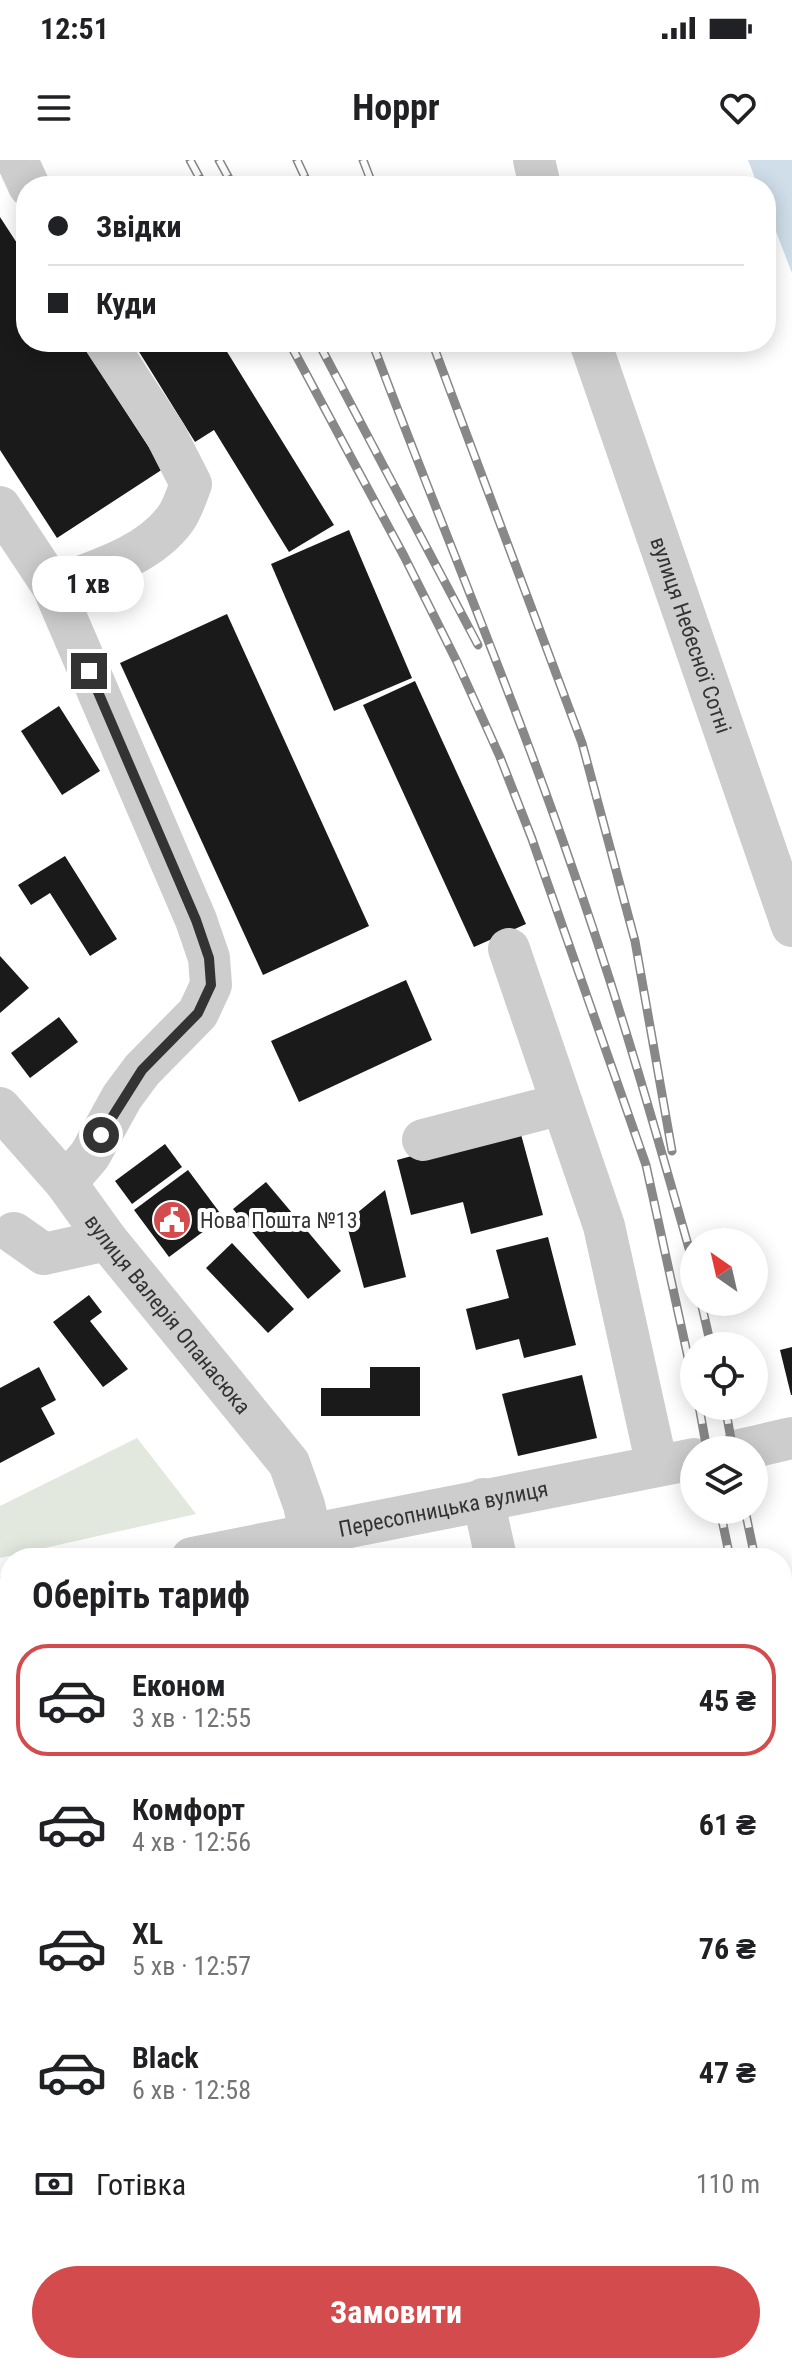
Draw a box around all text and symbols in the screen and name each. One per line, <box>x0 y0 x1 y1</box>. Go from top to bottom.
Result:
text: 12:51 <box>40 11 109 46</box>
icon: menu <box>32 86 76 130</box>
icon: heart <box>716 86 760 130</box>
text: Hoppr <box>352 87 440 129</box>
text: Звідки <box>96 209 182 244</box>
text: Куди <box>96 286 157 321</box>
street label: вулиця Небесної Сотні <box>645 534 736 737</box>
callout: 1 хв <box>33 555 145 611</box>
text: 1 хв <box>66 569 110 599</box>
route end <box>71 653 107 689</box>
route start <box>83 1117 119 1153</box>
public building icon: Нова Пошта №13 <box>151 1199 193 1241</box>
place label: Нова Пошта №13 <box>200 1208 358 1233</box>
street label: вулиця Валерія Опанасюка <box>80 1210 256 1419</box>
north arrow <box>680 1228 768 1316</box>
map controls <box>680 1228 768 1524</box>
button: locate <box>680 1332 768 1420</box>
button: layers <box>680 1436 768 1524</box>
street label: Пересопницька вулиця <box>336 1476 550 1542</box>
text: Оберіть тариф <box>32 1575 250 1617</box>
icon: car <box>36 1664 108 1736</box>
text: Економ <box>132 1668 226 1703</box>
text: 45 ₴ <box>699 1683 756 1718</box>
text: 3 хв · 12:55 <box>132 1703 251 1733</box>
icon: car <box>36 1788 108 1860</box>
text: Комфорт <box>132 1792 245 1827</box>
text: 61 ₴ <box>699 1807 756 1842</box>
text: 4 хв · 12:56 <box>132 1827 251 1857</box>
icon: car <box>36 1912 108 1984</box>
text: XL <box>132 1916 163 1951</box>
text: 76 ₴ <box>699 1931 756 1966</box>
text: 5 хв · 12:57 <box>132 1951 251 1981</box>
icon: car <box>36 2036 108 2108</box>
text: Black <box>132 2040 199 2075</box>
text: 47 ₴ <box>699 2055 756 2090</box>
text: 6 хв · 12:58 <box>132 2075 251 2105</box>
icon: cash <box>32 2162 76 2206</box>
text: Готівка <box>96 2167 186 2202</box>
text: 110 m <box>696 2169 760 2199</box>
button: Замовити <box>32 2266 760 2358</box>

